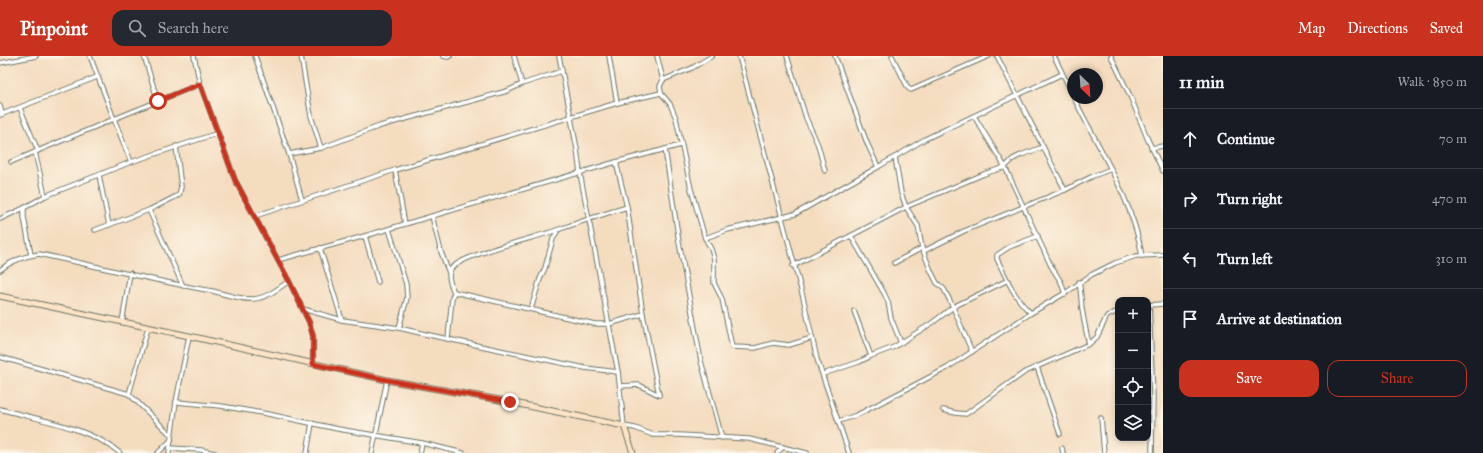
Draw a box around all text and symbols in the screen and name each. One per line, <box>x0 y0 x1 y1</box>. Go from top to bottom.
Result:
search box <box>112 10 392 46</box>
text: Pinpoint <box>20 17 88 40</box>
icon: search <box>126 17 148 39</box>
text: Search here <box>158 19 229 37</box>
text: Map <box>1298 20 1325 37</box>
text: Directions <box>1347 20 1408 37</box>
text: Saved <box>1430 20 1463 37</box>
north arrow <box>1067 68 1103 104</box>
text: 11 min <box>1179 72 1224 93</box>
text: Walk · 850 m <box>1398 74 1467 90</box>
route start <box>149 92 167 110</box>
icon: ahead <box>1179 128 1201 150</box>
text: Continue <box>1217 130 1275 148</box>
text: 70 m <box>1439 131 1467 147</box>
icon: right <box>1179 188 1201 210</box>
text: Turn right <box>1217 190 1282 208</box>
text: 470 m <box>1432 191 1467 207</box>
icon: left <box>1179 248 1201 270</box>
text: Turn left <box>1217 250 1273 268</box>
text: 310 m <box>1435 251 1467 267</box>
map controls <box>1115 297 1151 441</box>
button: + <box>1115 297 1151 333</box>
icon: arrive <box>1179 308 1201 330</box>
text: Arrive at destination <box>1217 310 1342 328</box>
button: − <box>1115 333 1151 369</box>
button: Save <box>1179 360 1319 397</box>
button: Share <box>1327 360 1467 397</box>
button: locate <box>1115 369 1151 405</box>
route end <box>501 393 519 411</box>
button: layers <box>1115 405 1151 441</box>

